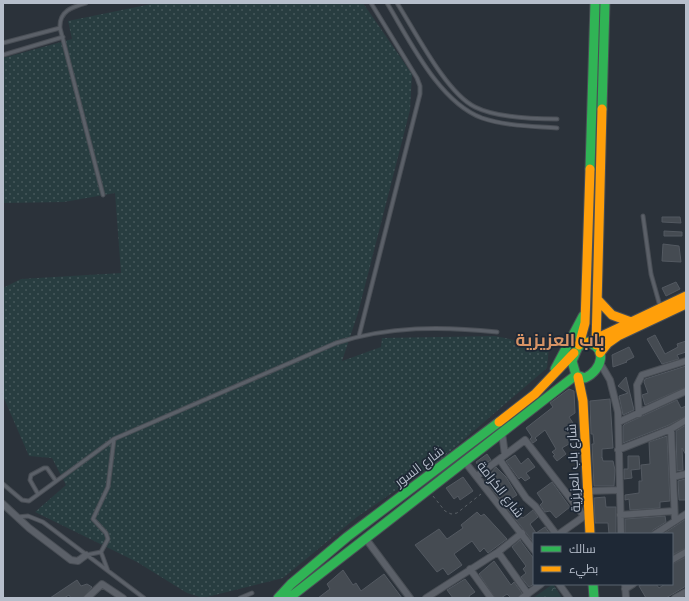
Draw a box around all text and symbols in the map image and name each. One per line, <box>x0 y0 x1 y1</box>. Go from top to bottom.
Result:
district label: باب العزيزية <box>515 331 605 353</box>
street label: شارع باب العزيزية <box>565 423 585 513</box>
street label: شارع السور <box>392 444 448 492</box>
street label: شارع الكرامة <box>472 459 526 522</box>
legend <box>533 533 673 585</box>
text: سالك <box>569 542 596 558</box>
text: بطيء <box>569 562 598 579</box>

